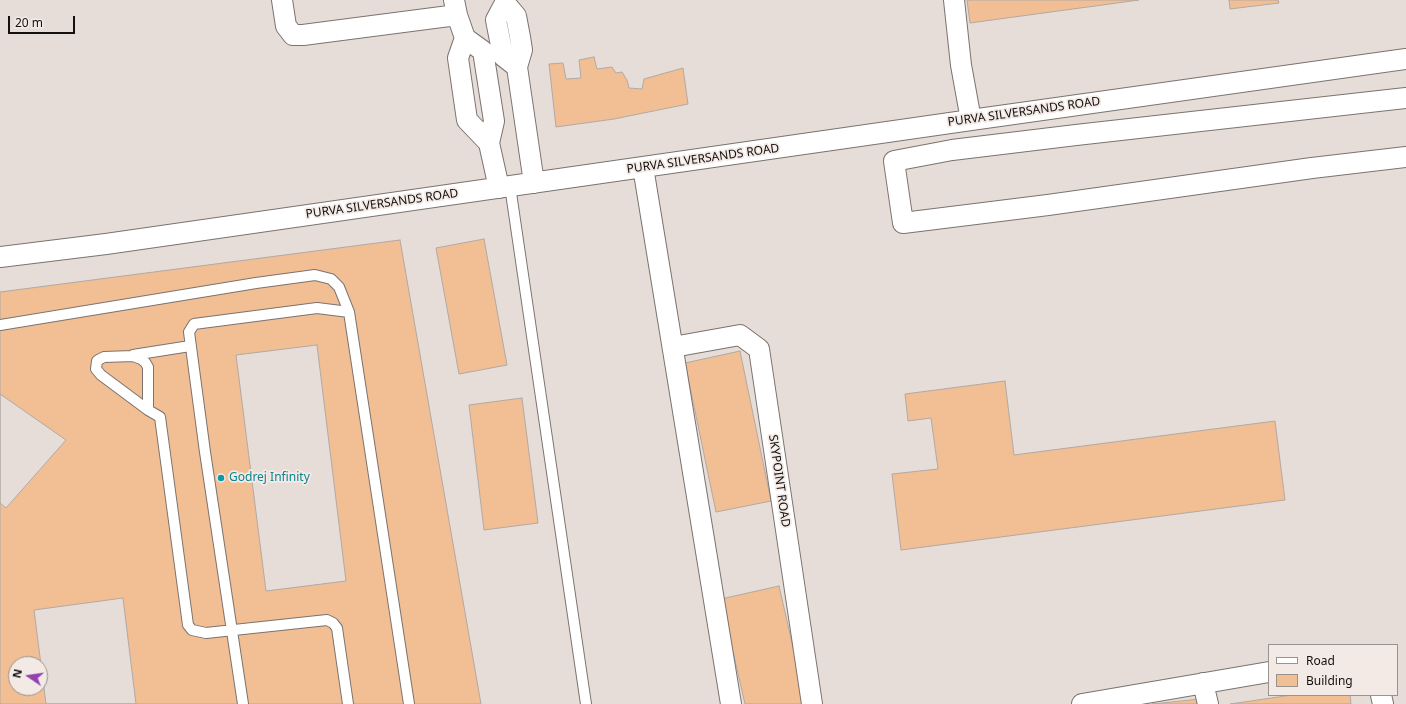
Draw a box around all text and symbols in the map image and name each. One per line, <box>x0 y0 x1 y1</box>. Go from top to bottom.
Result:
scale bar <box>10 8 77 34</box>
text: 20 m <box>15 14 43 31</box>
street label: PURVA SILVERSANDS ROAD <box>947 94 1101 130</box>
street label: PURVA SILVERSANDS ROAD <box>626 141 780 177</box>
street label: PURVA SILVERSANDS ROAD <box>305 186 459 222</box>
street label: SKYPOINT ROAD <box>765 434 793 528</box>
place label: Godrej Infinity <box>229 471 310 485</box>
marker: Godrej Infinity <box>216 473 226 483</box>
legend <box>1268 644 1398 696</box>
text: Road <box>1306 652 1335 669</box>
north arrow <box>8 656 48 696</box>
text: N <box>8 667 25 679</box>
text: Building <box>1306 672 1353 689</box>

